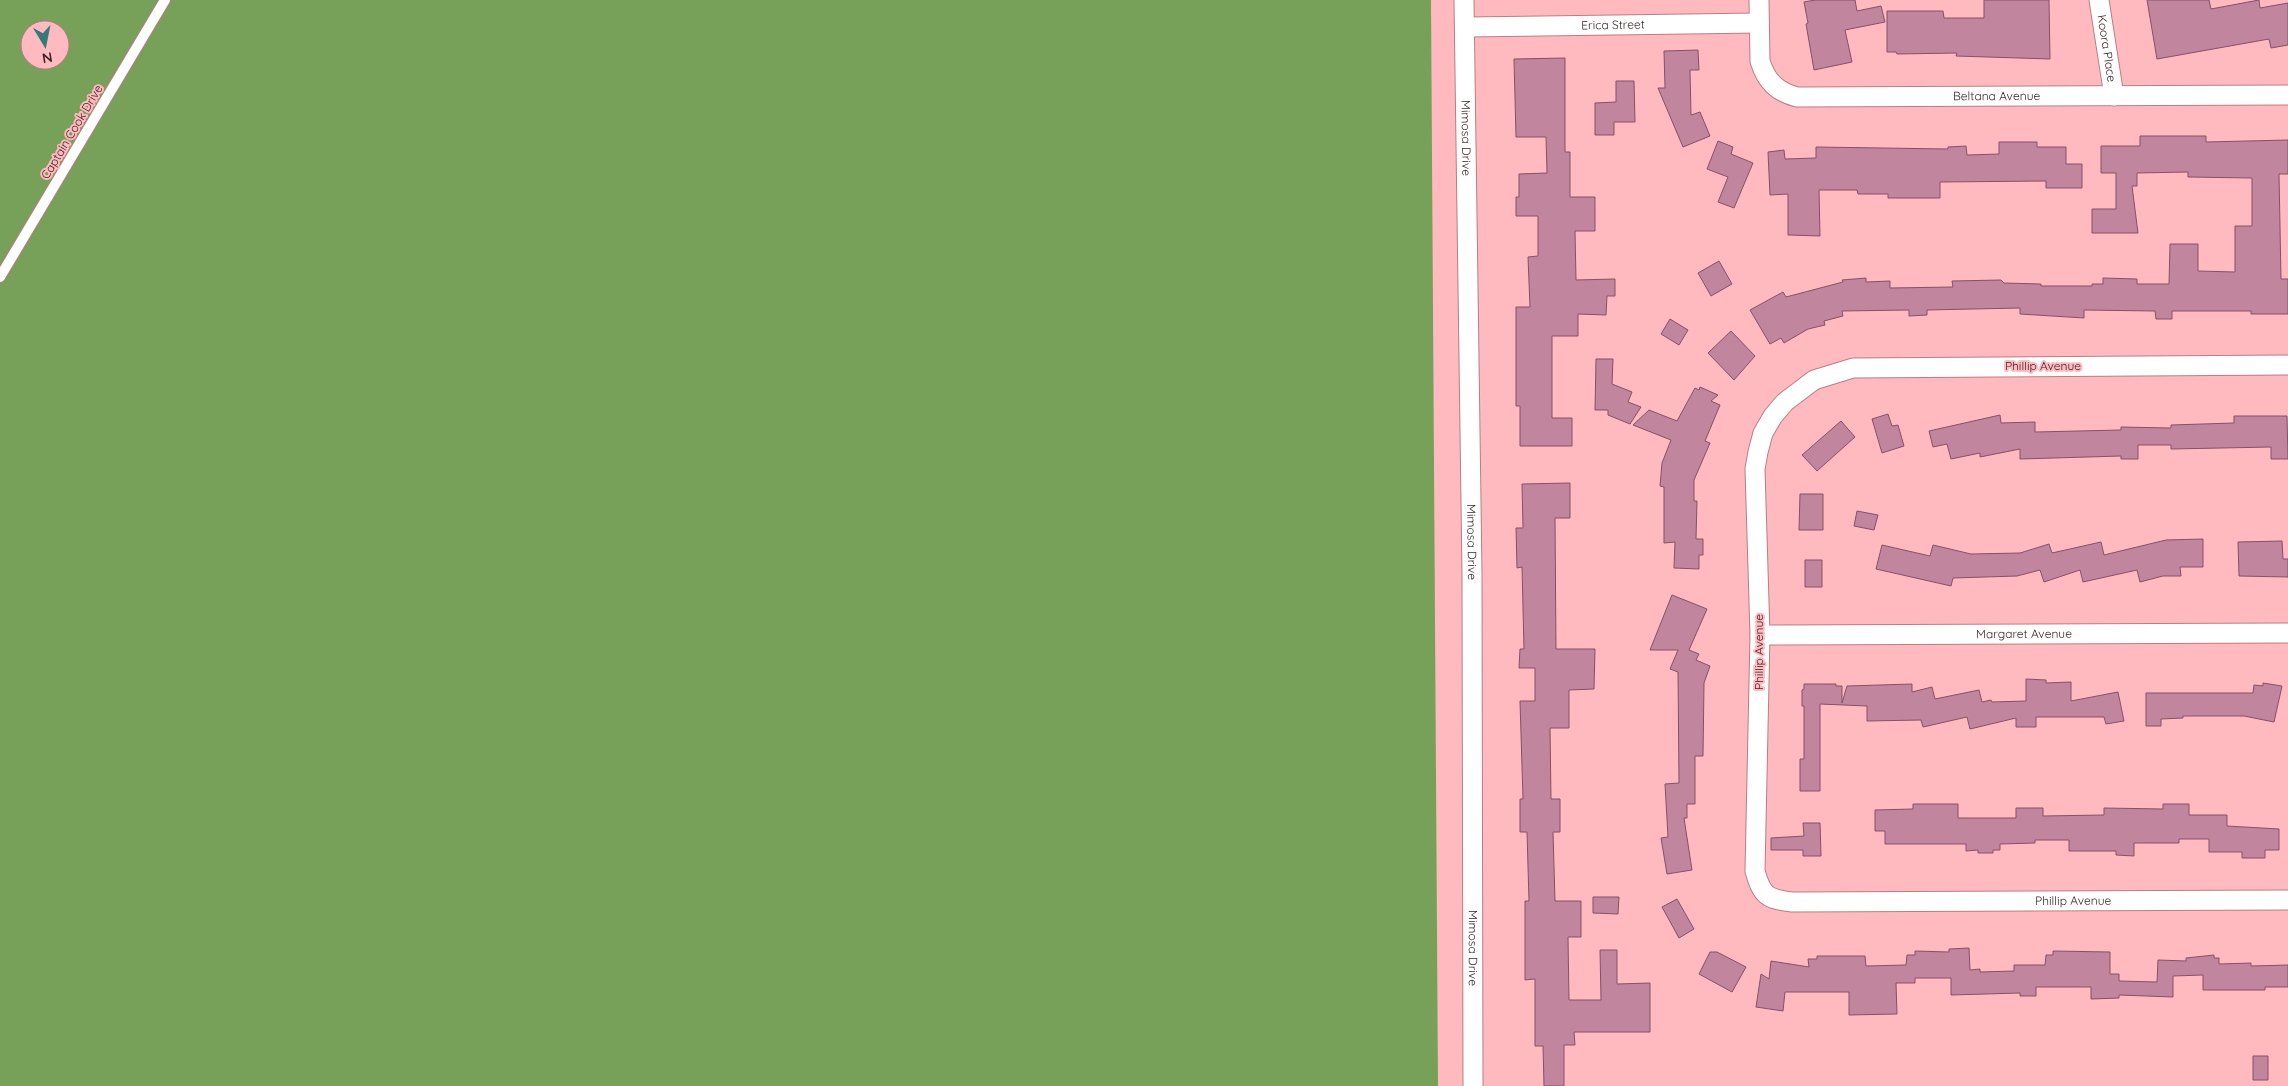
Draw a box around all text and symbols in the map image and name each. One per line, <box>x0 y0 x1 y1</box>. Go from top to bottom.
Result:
street label: Koora Place <box>2094 14 2120 83</box>
street label: Erica Street <box>1581 17 1645 32</box>
north arrow <box>20 20 70 70</box>
text: N <box>41 48 54 68</box>
street label: Captain Cook Drive <box>37 82 106 182</box>
street label: Beltana Avenue <box>1953 88 2040 103</box>
street label: Mimosa Drive <box>1458 100 1474 176</box>
street label: Phillip Avenue <box>2005 358 2081 373</box>
street label: Mimosa Drive <box>1464 504 1480 580</box>
street label: Phillip Avenue <box>1751 614 1766 690</box>
street label: Margaret Avenue <box>1976 626 2072 641</box>
street label: Phillip Avenue <box>2035 893 2112 908</box>
street label: Mimosa Drive <box>1466 910 1481 986</box>

